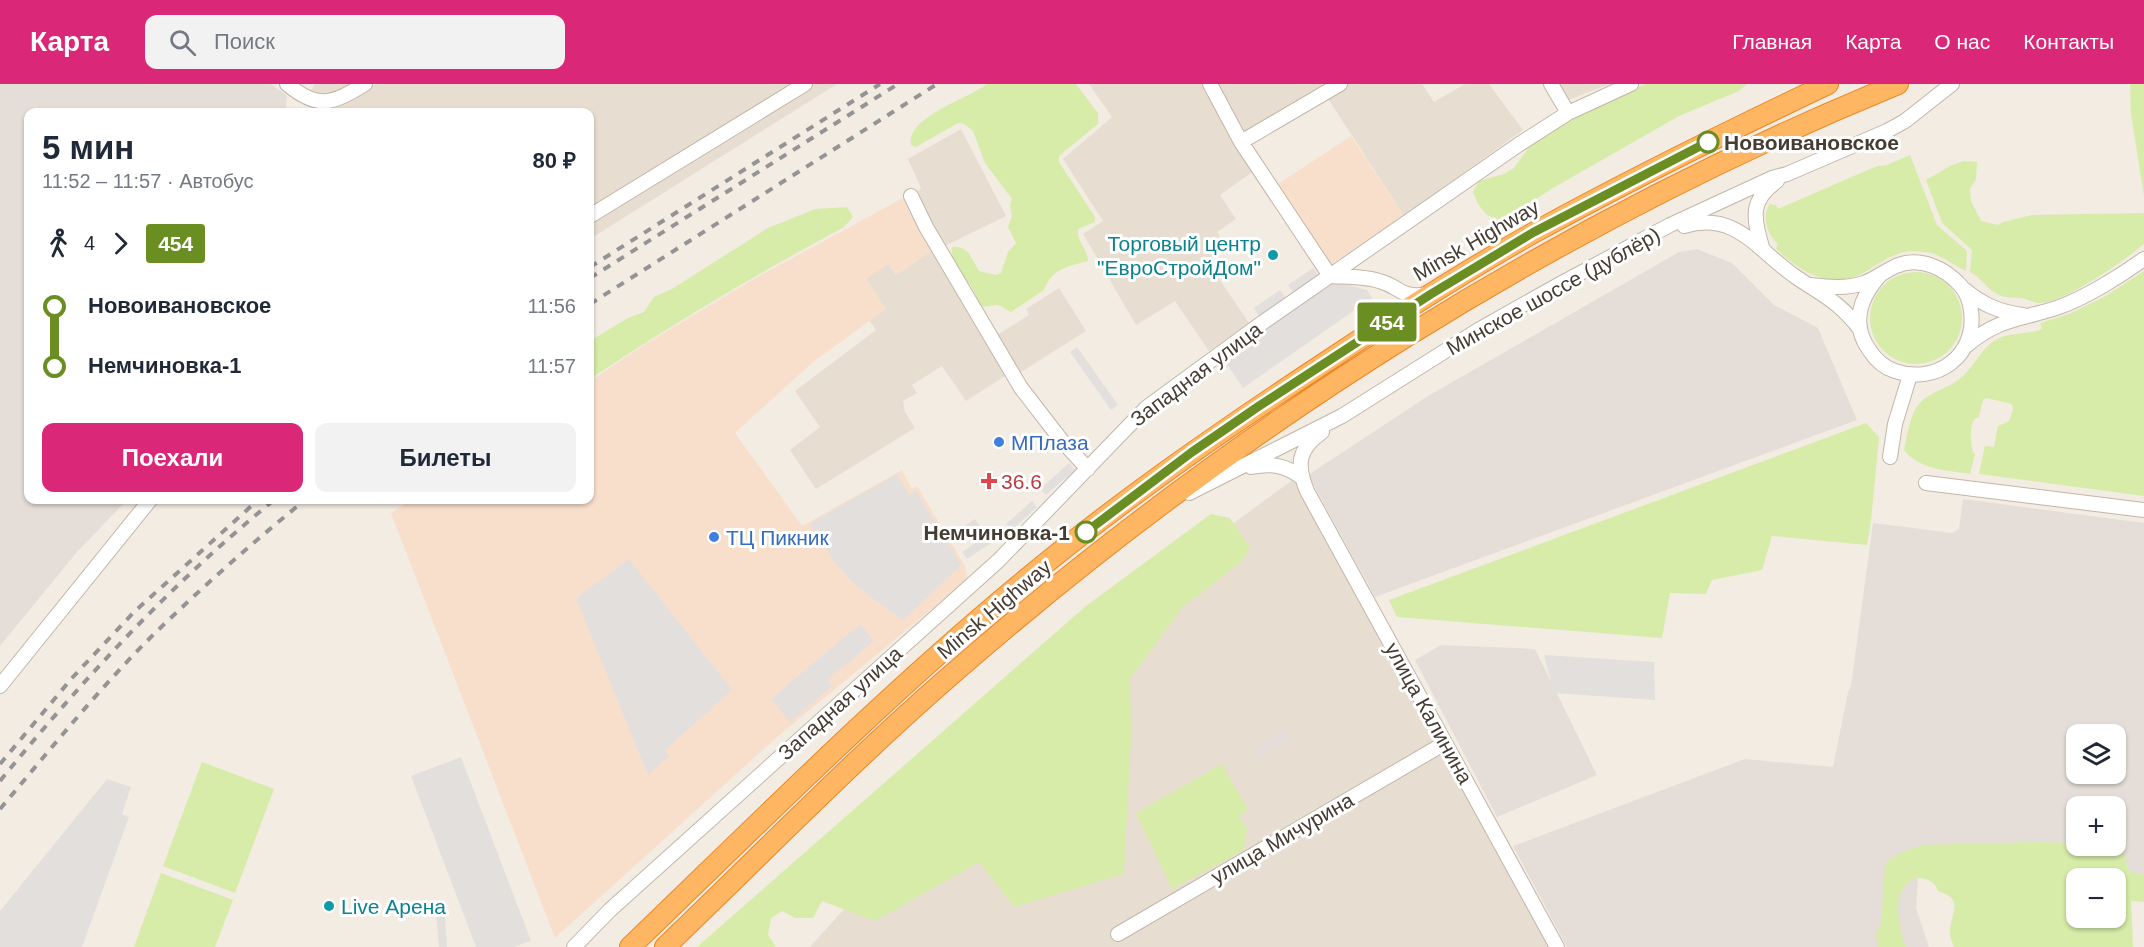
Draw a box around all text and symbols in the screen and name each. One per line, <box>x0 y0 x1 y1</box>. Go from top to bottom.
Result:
search box <box>145 15 565 69</box>
text: Карта <box>30 26 109 57</box>
icon: search <box>166 26 199 59</box>
text: Поиск <box>214 29 275 54</box>
text: Главная <box>1732 30 1812 53</box>
text: Карта <box>1845 30 1901 53</box>
text: О нас <box>1934 30 1990 53</box>
text: Контакты <box>2023 30 2114 53</box>
text: 5 мин <box>42 129 134 166</box>
marker: Новоивановское <box>1697 131 1719 153</box>
place label: Новоивановское <box>1724 131 1899 154</box>
text: 80 ₽ <box>533 148 576 173</box>
text: 11:52 – 11:57 · Автобус <box>42 170 254 192</box>
street label: Minsk Highway <box>1409 194 1543 285</box>
street label: Минское шоссе (дублёр) <box>1442 223 1664 359</box>
icon: walk <box>42 227 75 260</box>
icon: forward <box>104 227 137 260</box>
text: 4 <box>84 232 95 254</box>
text: 454 <box>158 232 193 255</box>
place label: Торговый центр "ЕвроСтройДом" <box>1097 232 1261 279</box>
marker: Торговый центр "ЕвроСтройДом" <box>1266 248 1280 262</box>
text: Новоивановское <box>88 293 271 318</box>
text: 11:56 <box>527 295 576 317</box>
line badge: 454 <box>1352 302 1422 342</box>
text: 454 <box>1369 311 1405 334</box>
street label: Западная улица <box>1126 317 1266 431</box>
text: Немчиновка-1 <box>88 353 241 378</box>
text: 11:57 <box>527 355 576 377</box>
button: Поехали <box>42 423 303 492</box>
button: Билеты <box>315 423 576 492</box>
place label: МПлаза <box>1011 431 1089 454</box>
marker: МПлаза <box>992 435 1006 449</box>
place label: 36.6 <box>1001 470 1042 493</box>
marker: 36.6 <box>982 474 996 488</box>
place label: Немчиновка-1 <box>924 521 1070 544</box>
marker: Немчиновка-1 <box>1075 521 1097 543</box>
place label: ТЦ Пикник <box>726 526 830 549</box>
marker: ТЦ Пикник <box>707 530 721 544</box>
street label: Minsk Highway <box>933 554 1056 663</box>
street label: улица Калинина <box>1381 638 1478 788</box>
street label: Западная улица <box>774 641 907 764</box>
map controls <box>2066 724 2126 928</box>
button: layers <box>2066 724 2126 784</box>
street label: улица Мичурина <box>1207 788 1358 888</box>
button: + <box>2066 796 2126 856</box>
button: − <box>2066 868 2126 928</box>
place label: Live Арена <box>341 895 446 918</box>
marker: Live Арена <box>322 899 336 913</box>

